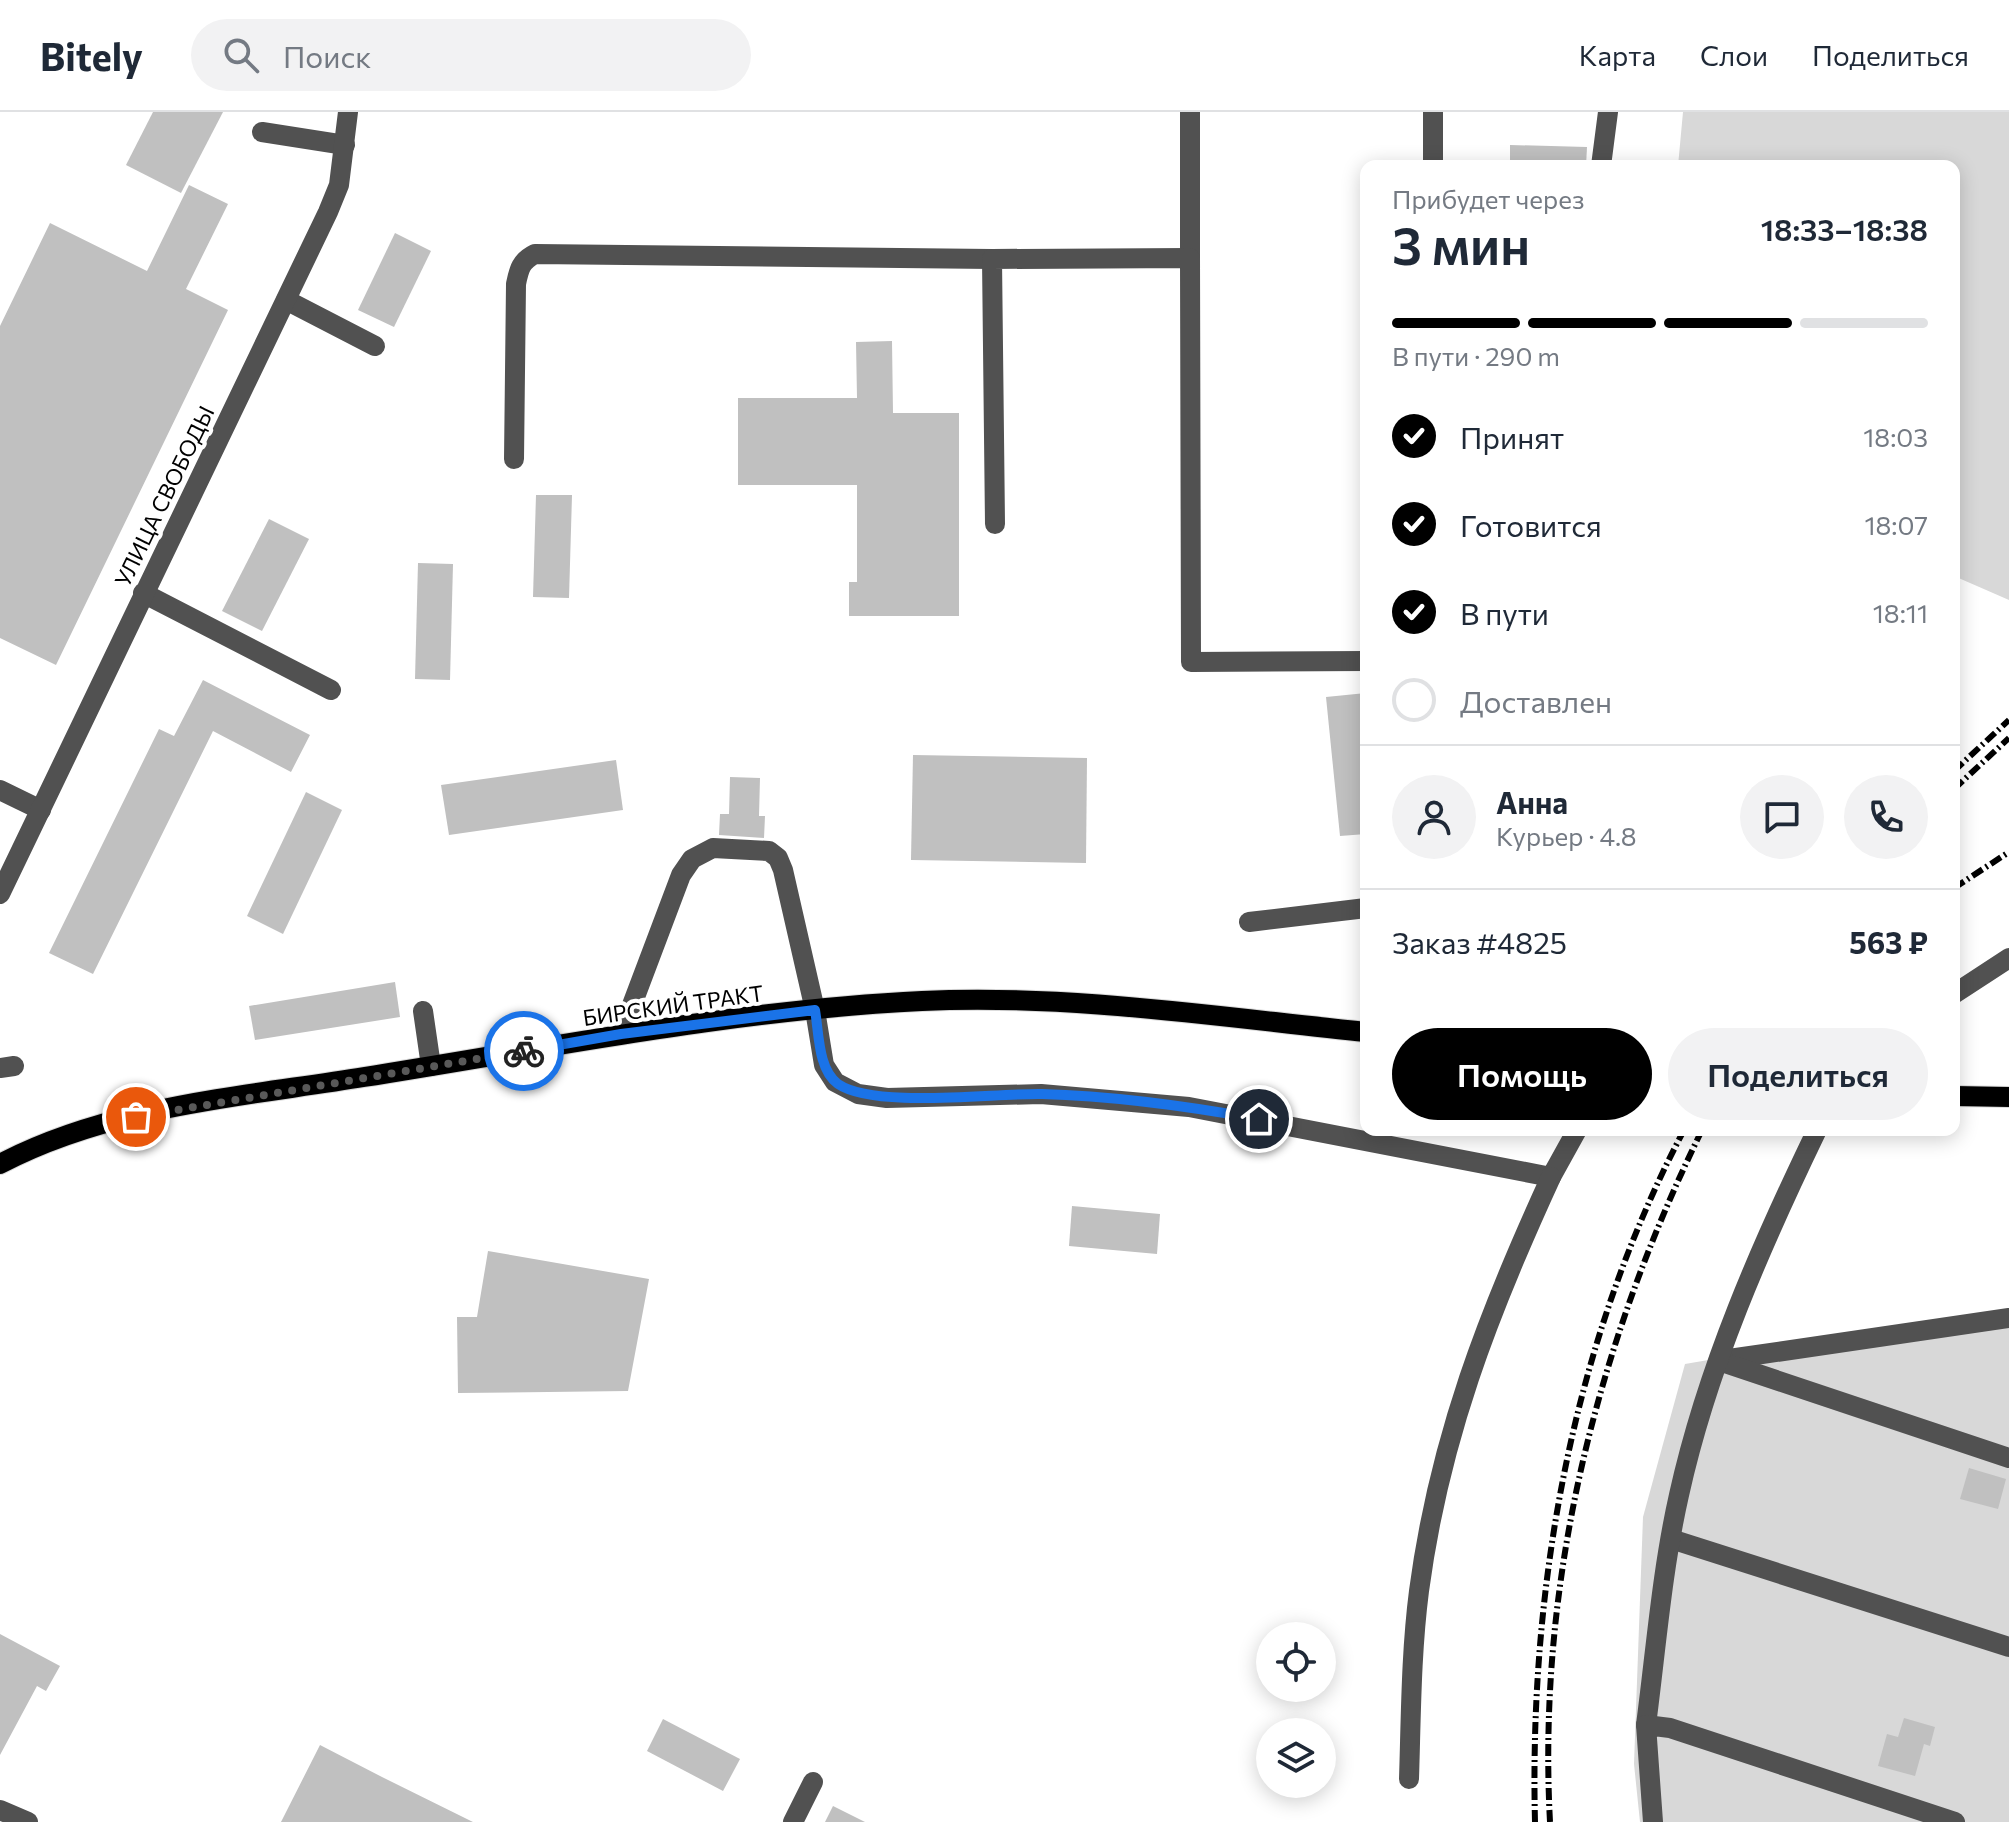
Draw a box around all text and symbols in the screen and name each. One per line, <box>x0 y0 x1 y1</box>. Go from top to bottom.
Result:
search box <box>191 19 751 91</box>
text: Bitely <box>40 32 143 79</box>
icon: search <box>219 33 263 77</box>
text: Поиск <box>283 37 371 74</box>
text: Карта <box>1579 38 1656 72</box>
text: Слои <box>1700 38 1768 72</box>
text: Поделиться <box>1812 38 1969 72</box>
text: Прибудет через <box>1392 183 1585 214</box>
text: 18:33–18:38 <box>1761 210 1928 247</box>
text: 3 мин <box>1392 212 1530 276</box>
text: В пути · 290 m <box>1392 340 1560 371</box>
street label: УЛИЦА СВОБОДЫ <box>109 401 219 591</box>
icon: check <box>1392 414 1436 458</box>
text: Принят <box>1460 418 1564 455</box>
text: 18:03 <box>1863 421 1928 452</box>
icon: check <box>1392 502 1436 546</box>
text: Готовится <box>1460 506 1602 543</box>
text: 18:07 <box>1864 509 1928 540</box>
icon: check <box>1392 590 1436 634</box>
text: В пути <box>1460 594 1549 631</box>
text: 18:11 <box>1873 597 1928 628</box>
text: Доставлен <box>1460 682 1612 719</box>
button: person <box>1392 775 1476 859</box>
button: chat <box>1740 775 1824 859</box>
button: phone <box>1844 775 1928 859</box>
text: Анна <box>1496 783 1568 820</box>
text: Курьер · 4.8 <box>1496 820 1636 851</box>
text: Заказ #4825 <box>1392 923 1567 960</box>
text: 563 ₽ <box>1849 923 1928 960</box>
street label: БИРСКИЙ ТРАКТ <box>581 979 765 1031</box>
courier <box>484 1011 564 1091</box>
button: Помощь <box>1392 1028 1652 1120</box>
button: Поделиться <box>1668 1028 1928 1120</box>
icon: bike <box>502 1029 546 1073</box>
pin <box>102 1083 170 1151</box>
pin <box>1225 1085 1293 1153</box>
icon: bag <box>114 1095 158 1139</box>
icon: home <box>1237 1097 1281 1141</box>
map controls <box>1256 1622 1336 1798</box>
button: locate <box>1256 1622 1336 1702</box>
button: layers <box>1256 1718 1336 1798</box>

